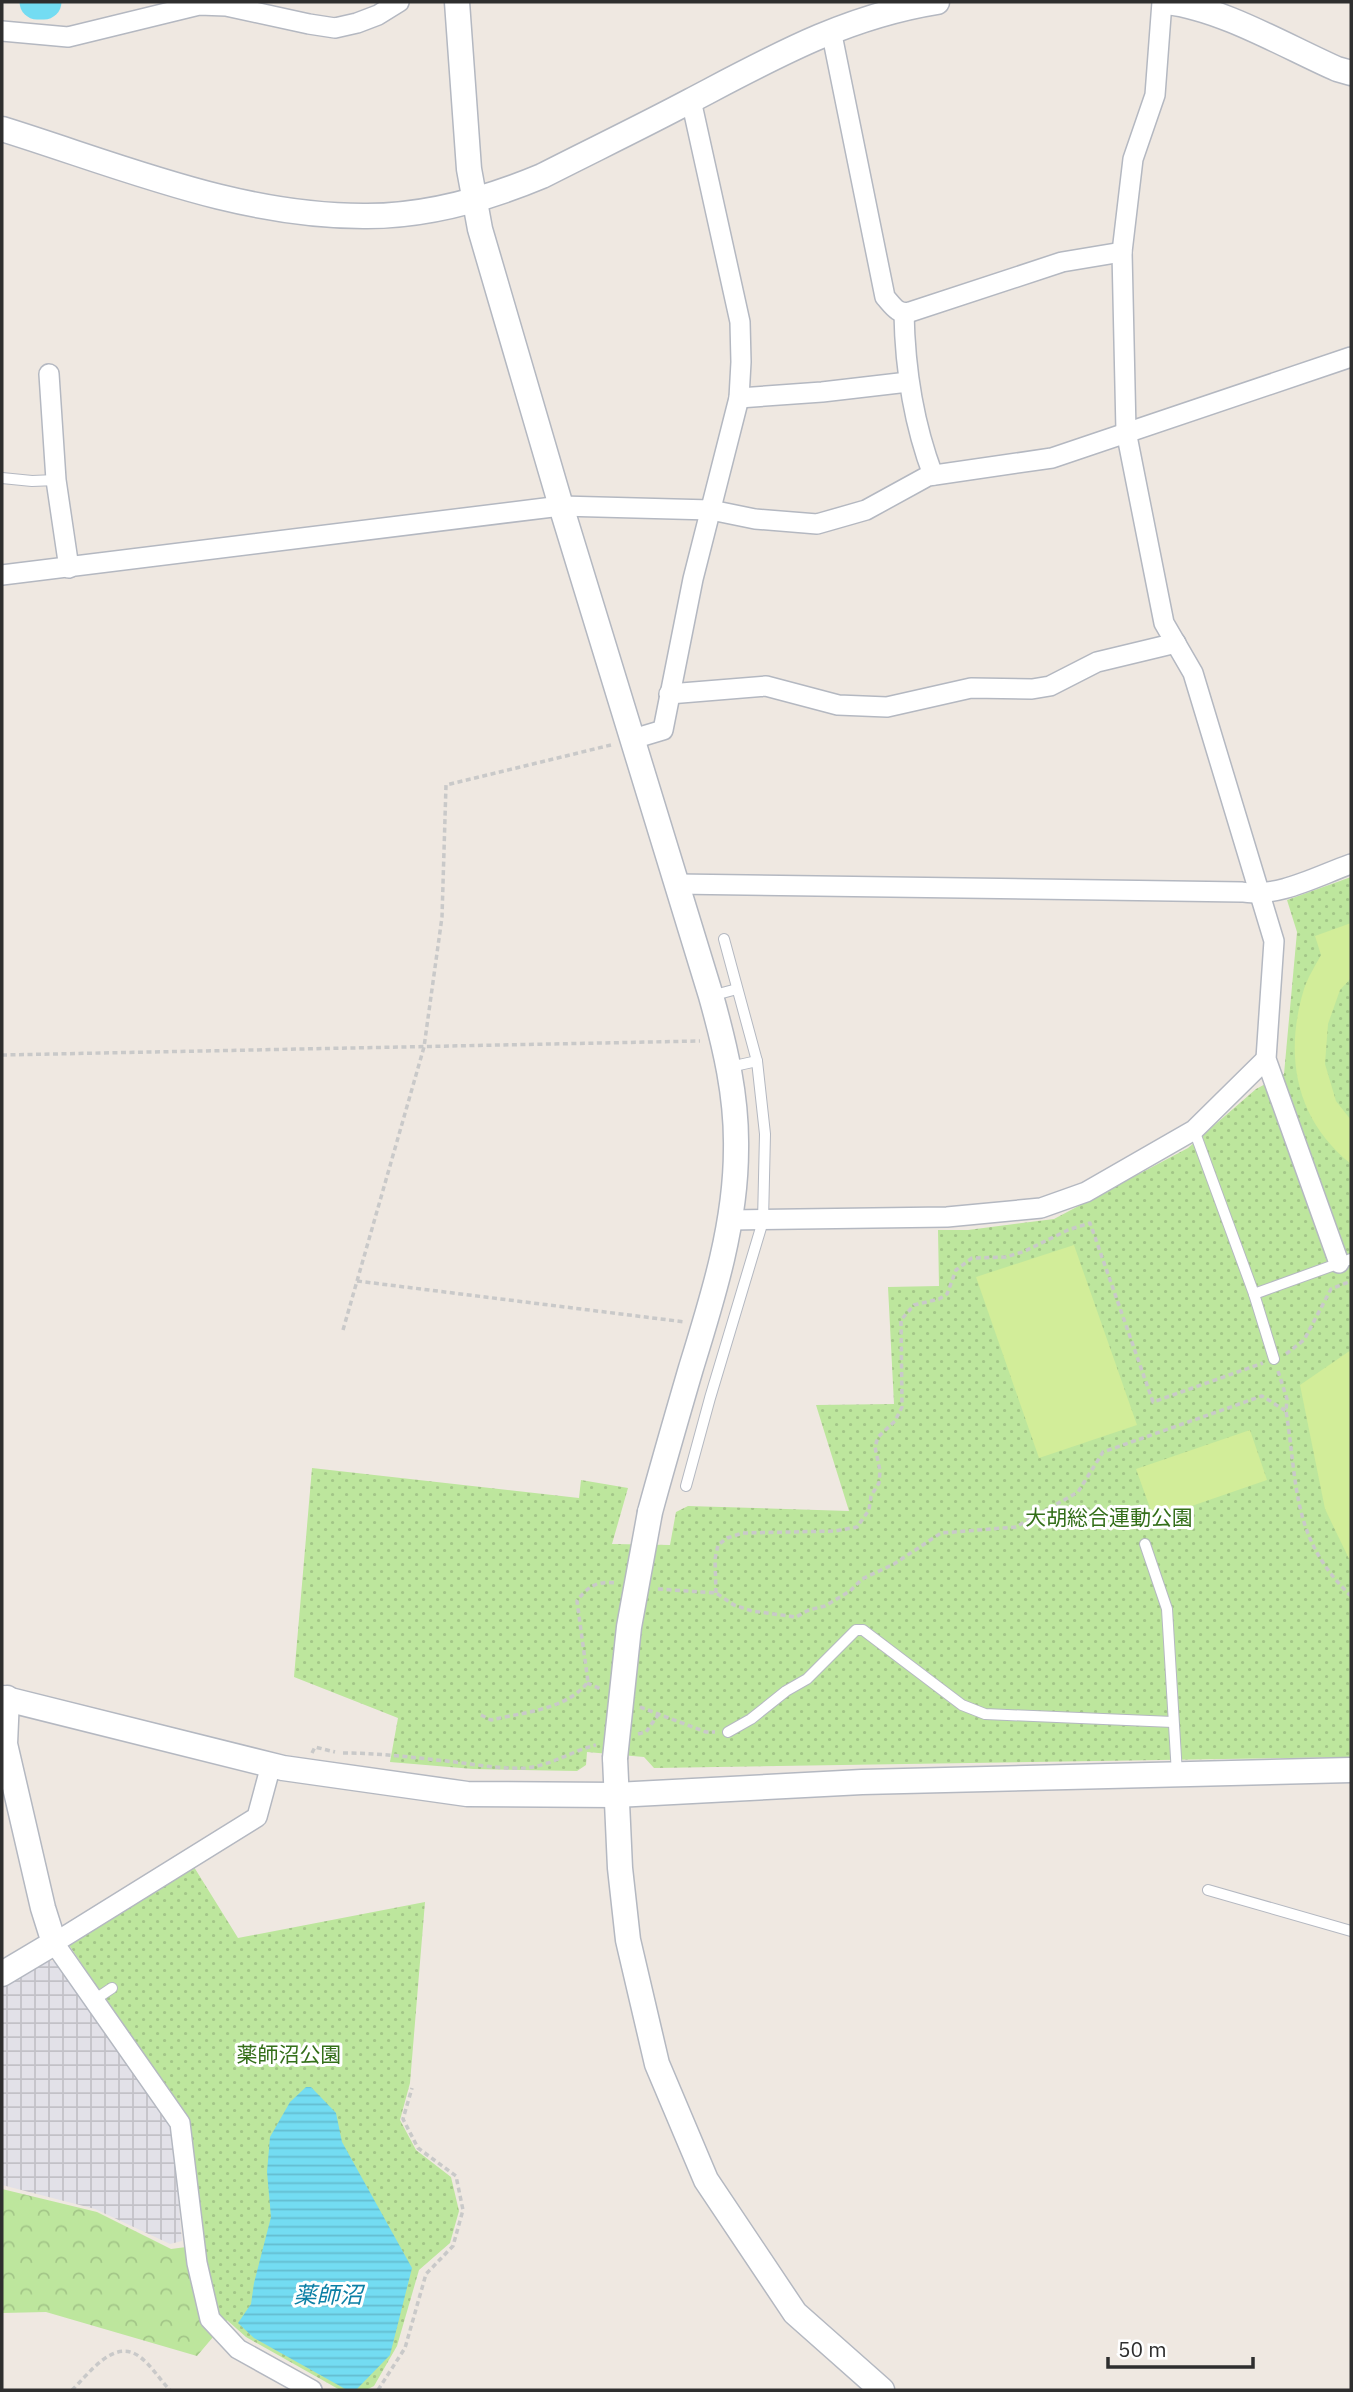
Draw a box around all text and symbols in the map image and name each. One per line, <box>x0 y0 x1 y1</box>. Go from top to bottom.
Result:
park label: 大胡総合運動公園 <box>1025 1503 1193 1531</box>
park label: 薬師沼公園 <box>237 2040 342 2068</box>
water label: 薬師沼 <box>294 2279 366 2309</box>
scale bar <box>1108 2326 1253 2370</box>
text: 50 m <box>1118 2335 1167 2363</box>

